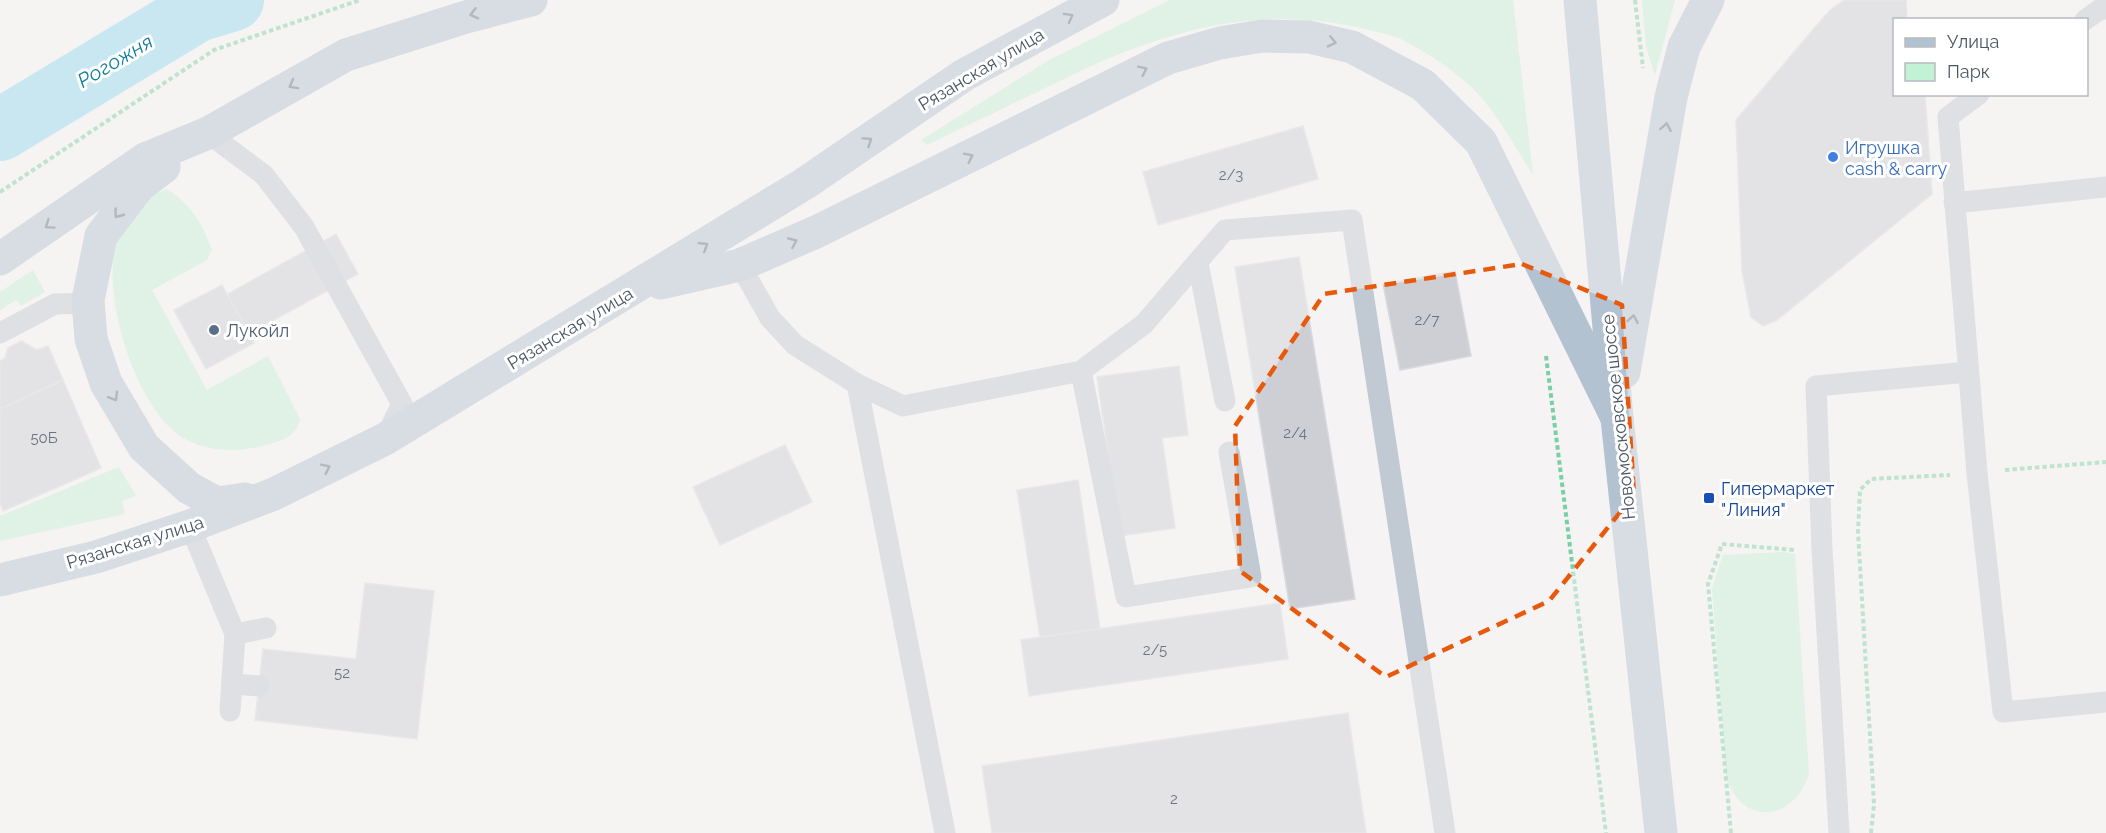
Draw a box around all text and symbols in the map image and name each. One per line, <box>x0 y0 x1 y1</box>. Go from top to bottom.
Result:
one-way arrow <box>469 7 479 20</box>
one-way arrow <box>1063 13 1074 24</box>
legend <box>1893 18 2088 96</box>
street label: Рязанская улица <box>915 23 1047 115</box>
water label: Рогожня <box>73 29 157 93</box>
text: Улица <box>1947 31 1999 52</box>
one-way arrow <box>1327 35 1337 48</box>
text: Парк <box>1947 61 1990 82</box>
one-way arrow <box>1137 66 1148 77</box>
one-way arrow <box>289 78 300 89</box>
one-way arrow <box>1659 122 1672 132</box>
one-way arrow <box>861 137 872 148</box>
place label: Игрушка cash & carry <box>1845 137 1947 179</box>
marker: Игрушка cash & carry <box>1826 150 1840 164</box>
one-way arrow <box>962 152 973 164</box>
house number: 2/3 <box>1219 166 1243 184</box>
one-way arrow <box>114 207 125 218</box>
one-way arrow <box>45 218 56 229</box>
one-way arrow <box>787 237 798 249</box>
one-way arrow <box>698 242 708 254</box>
street label: Рязанская улица <box>504 282 636 374</box>
house number: 2/7 <box>1415 311 1439 329</box>
street label: Новомосковское шоссе <box>1597 313 1639 521</box>
one-way arrow <box>1627 314 1639 324</box>
place label: Лукойл <box>226 320 289 341</box>
marker: Лукойл <box>207 323 221 337</box>
one-way arrow <box>107 391 118 401</box>
house number: 2/4 <box>1283 424 1307 442</box>
house number: 50Б <box>30 429 58 447</box>
one-way arrow <box>320 464 331 475</box>
place label: Гипермаркет "Линия" <box>1721 478 1835 520</box>
marker: Гипермаркет "Линия" <box>1702 491 1716 505</box>
street label: Рязанская улица <box>64 511 206 573</box>
house number: 2/5 <box>1143 641 1167 659</box>
house number: 52 <box>334 664 350 682</box>
house number: 2 <box>1170 790 1178 808</box>

